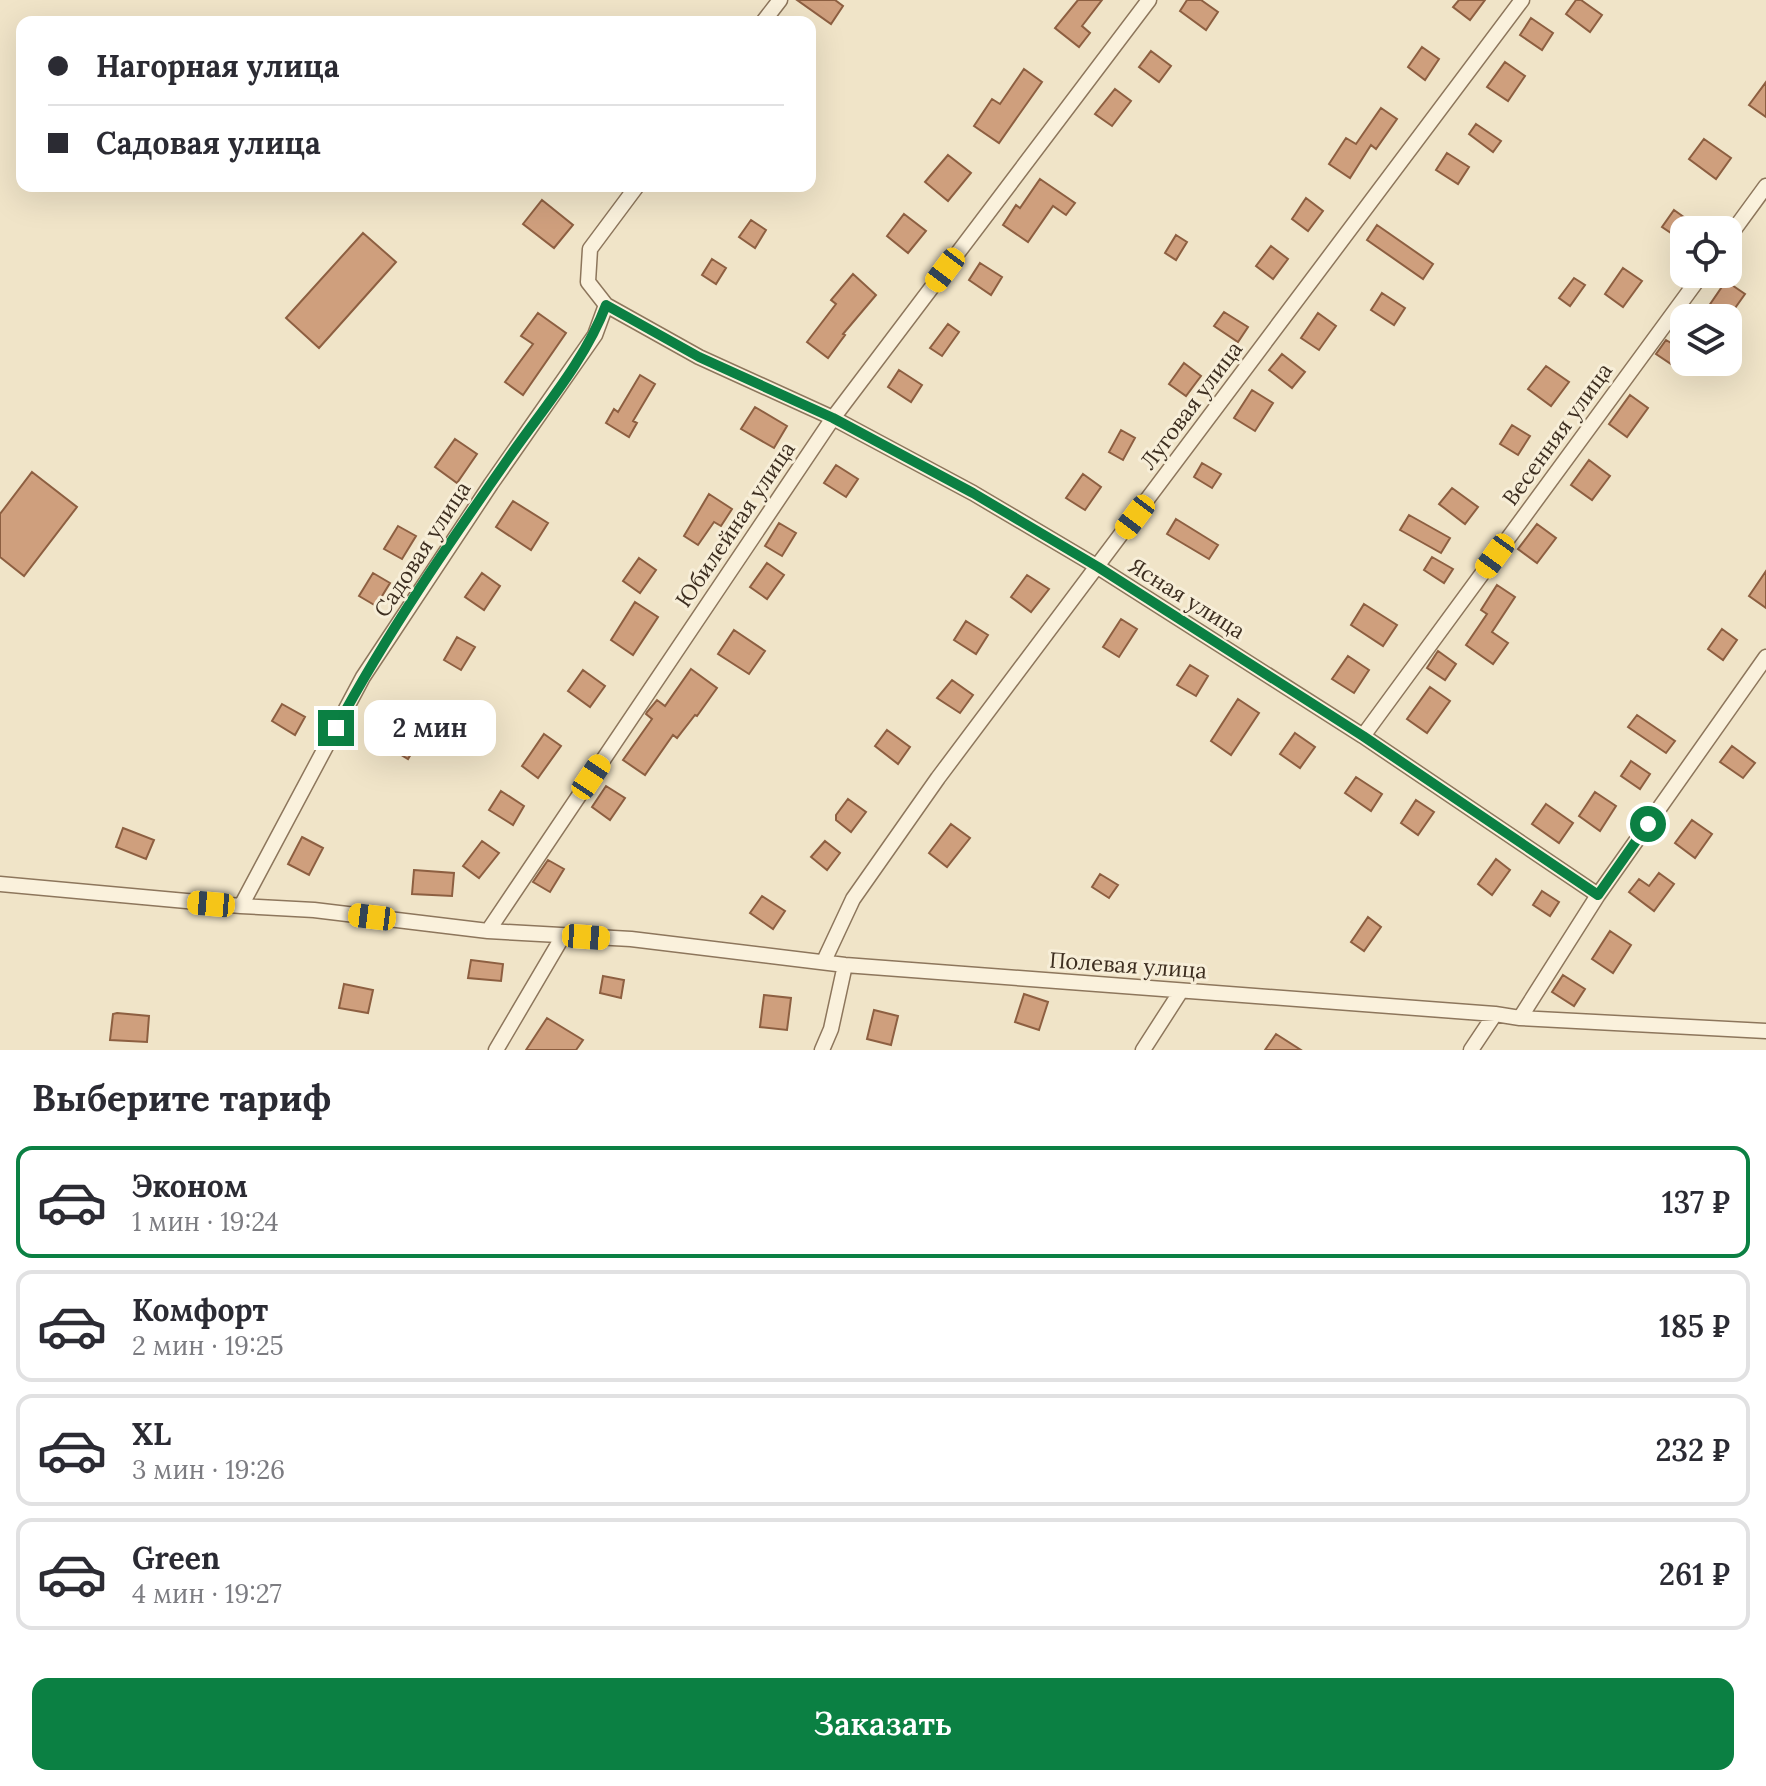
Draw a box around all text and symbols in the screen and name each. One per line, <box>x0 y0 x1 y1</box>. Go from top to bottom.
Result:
text: Нагорная улица <box>96 47 339 85</box>
text: Садовая улица <box>96 124 321 162</box>
map controls <box>1670 216 1742 376</box>
button: locate <box>1670 216 1742 288</box>
car <box>921 244 969 296</box>
button: layers <box>1670 304 1742 376</box>
street label: Луговая улица <box>1134 335 1248 475</box>
street label: Весенняя улица <box>1496 357 1618 511</box>
street label: Юбилейная улица <box>669 436 801 612</box>
street label: Садовая улица <box>368 476 476 622</box>
car <box>1111 491 1159 543</box>
car <box>1471 530 1519 582</box>
street label: Ясная улица <box>1124 551 1250 645</box>
callout: 2 мин <box>364 700 496 756</box>
route end <box>318 710 354 746</box>
text: 2 мин <box>393 711 467 744</box>
car <box>568 750 614 804</box>
route start <box>1630 806 1666 842</box>
car <box>186 890 236 918</box>
car <box>347 902 397 932</box>
car <box>561 923 611 951</box>
street label: Полевая улица <box>1048 946 1208 984</box>
text: Выберите тариф <box>32 1075 331 1121</box>
icon: car <box>36 1166 108 1238</box>
text: Эконом <box>132 1167 248 1205</box>
text: 137 ₽ <box>1662 1183 1730 1221</box>
text: 1 мин · 19:24 <box>132 1205 279 1238</box>
icon: car <box>36 1290 108 1362</box>
text: Комфорт <box>132 1291 268 1329</box>
text: 185 ₽ <box>1659 1307 1730 1345</box>
text: 2 мин · 19:25 <box>132 1329 284 1362</box>
icon: car <box>36 1414 108 1486</box>
text: XL <box>132 1415 171 1453</box>
text: 232 ₽ <box>1655 1431 1730 1469</box>
text: 3 мин · 19:26 <box>132 1453 285 1486</box>
icon: car <box>36 1538 108 1610</box>
text: Green <box>132 1539 220 1577</box>
text: 261 ₽ <box>1659 1555 1730 1593</box>
text: 4 мин · 19:27 <box>132 1577 282 1610</box>
button: Заказать <box>32 1678 1734 1770</box>

